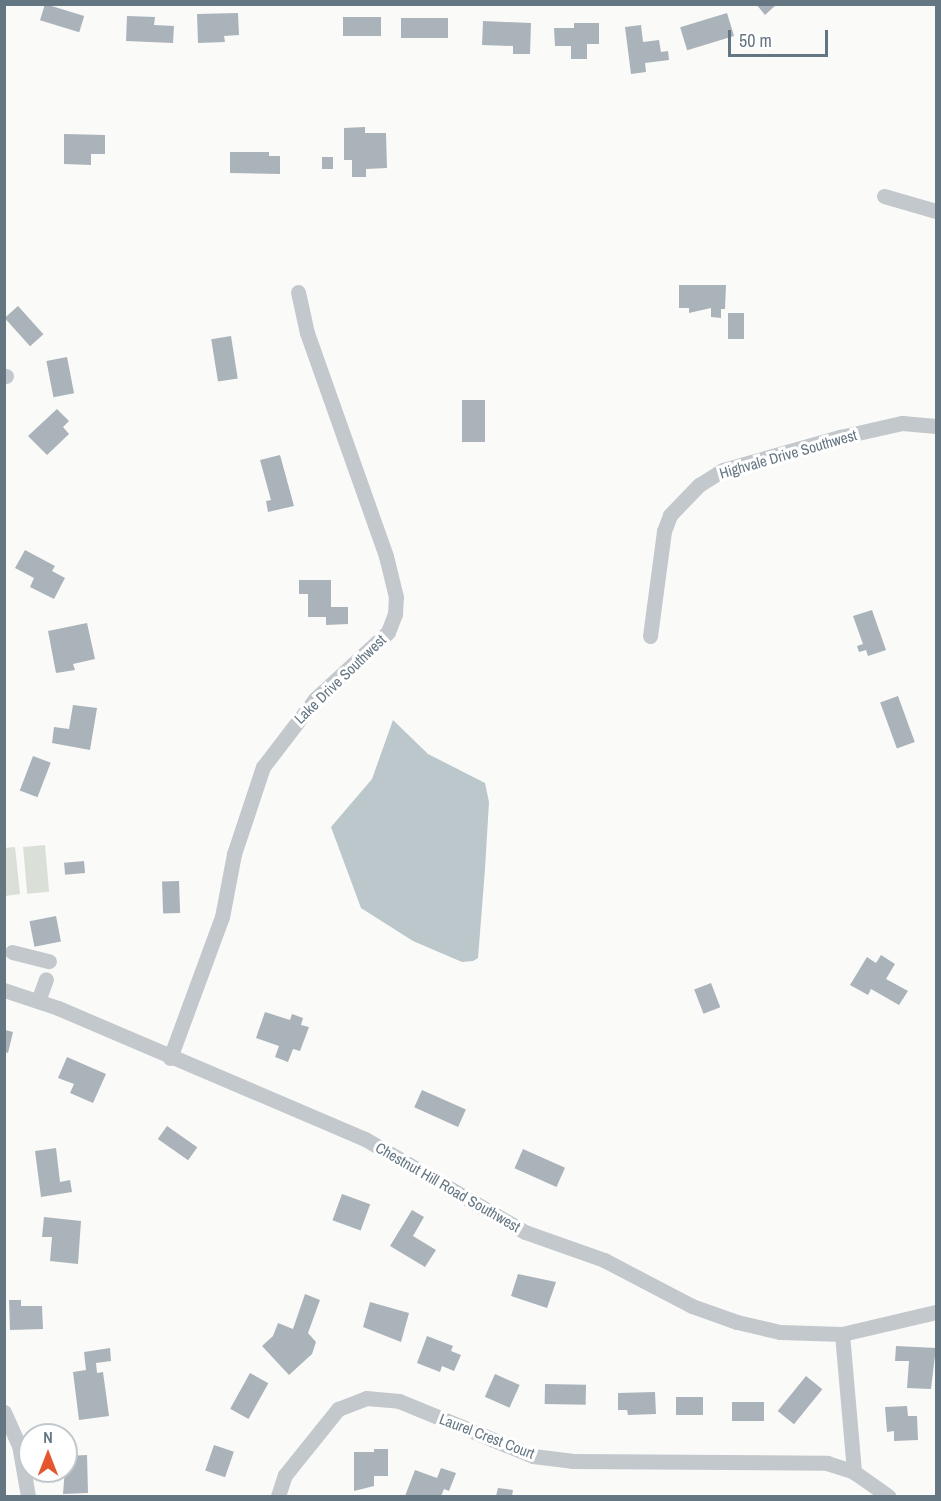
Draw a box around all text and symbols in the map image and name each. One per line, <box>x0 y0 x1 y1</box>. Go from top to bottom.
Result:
scale bar <box>731 18 832 56</box>
text: 50 m <box>739 28 772 53</box>
street label: Highvale Drive Southwest <box>717 426 859 482</box>
street label: Lake Drive Southwest <box>290 631 390 727</box>
street label: Chestnut Hill Road Southwest <box>372 1138 524 1236</box>
street label: Laurel Crest Court <box>437 1410 537 1462</box>
north arrow <box>18 1423 78 1483</box>
text: N <box>43 1426 53 1448</box>

